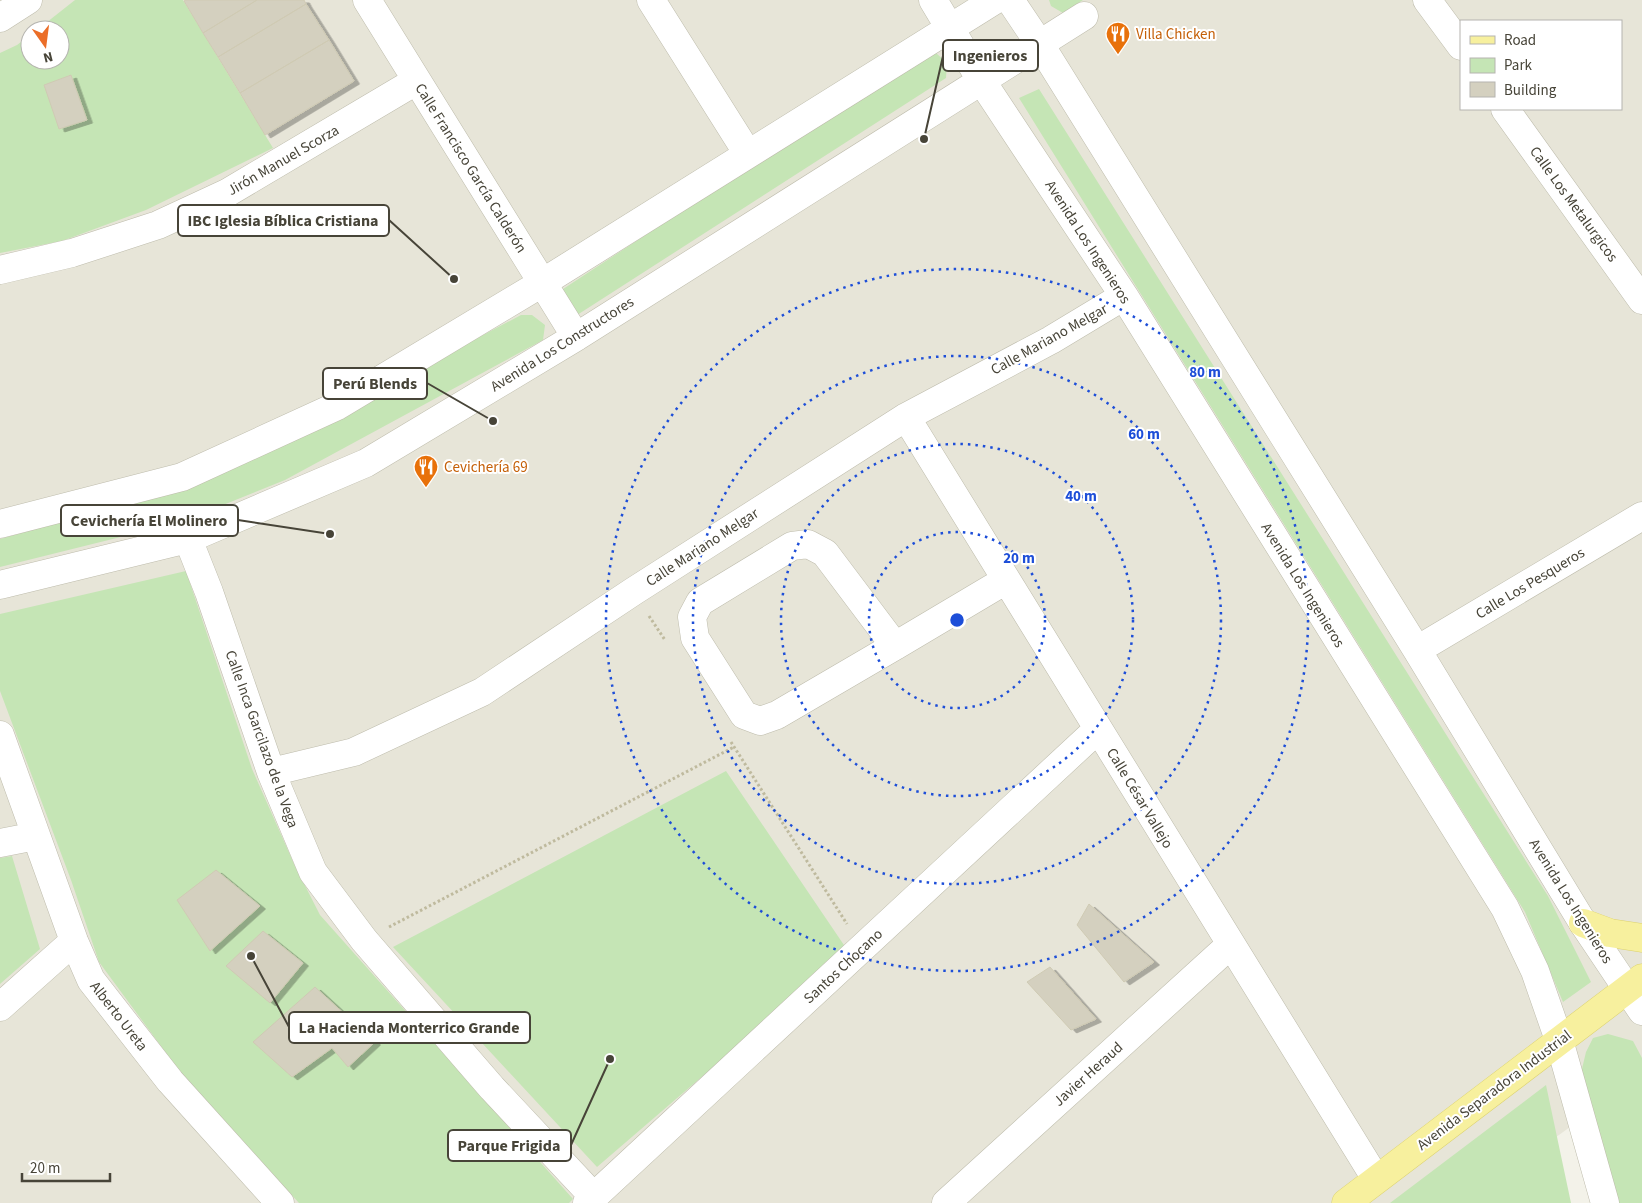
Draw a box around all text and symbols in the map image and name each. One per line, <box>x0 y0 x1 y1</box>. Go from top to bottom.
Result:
north arrow <box>20 20 70 70</box>
legend <box>1460 20 1622 110</box>
restaurant icon: Villa Chicken <box>1105 21 1131 55</box>
place label: Villa Chicken <box>1136 24 1216 45</box>
text: Road <box>1504 30 1536 51</box>
callout: Ingenieros <box>943 40 1038 71</box>
text: Ingenieros <box>953 45 1027 67</box>
text: N <box>41 46 55 67</box>
text: Park <box>1504 55 1533 76</box>
street label: Calle Francisco García Calderón <box>410 79 532 257</box>
text: Building <box>1504 80 1557 101</box>
street label: Jirón Manuel Scorza <box>224 120 343 201</box>
street label: Calle Los Metalurgicos <box>1524 142 1623 266</box>
street label: Avenida Los Ingenieros <box>1040 176 1135 308</box>
callout: IBC Iglesia Bíblica Cristiana <box>178 205 389 236</box>
text: IBC Iglesia Bíblica Cristiana <box>187 210 379 232</box>
street label: Avenida Los Constructores <box>487 292 638 397</box>
street label: Calle Mariano Melgar <box>987 298 1112 380</box>
text: 80 m <box>1189 362 1221 383</box>
callout: Perú Blends <box>323 368 427 399</box>
text: Perú Blends <box>333 373 417 395</box>
text: 60 m <box>1128 424 1160 445</box>
restaurant icon: Cevichería 69 <box>413 454 439 488</box>
place label: Cevichería 69 <box>444 457 528 478</box>
text: 40 m <box>1065 486 1097 507</box>
street label: Calle Mariano Melgar <box>642 503 763 592</box>
callout: Cevichería El Molinero <box>61 505 238 536</box>
text: Cevichería El Molinero <box>71 510 227 532</box>
street label: Avenida Los Ingenieros <box>1256 519 1349 652</box>
street label: Calle Los Pesqueros <box>1472 543 1589 624</box>
text: 20 m <box>1003 548 1035 569</box>
centre of rings <box>948 611 966 629</box>
street label: Calle Inca Garcilazo de la Vega <box>220 647 303 831</box>
street label: Calle César Vallejo <box>1101 744 1178 853</box>
street label: Avenida Los Ingenieros <box>1524 835 1617 968</box>
street label: Santos Chocano <box>799 924 888 1009</box>
street label: Alberto Ureta <box>85 977 153 1056</box>
callout: La Hacienda Monterrico Grande <box>289 1012 530 1043</box>
text: La Hacienda Monterrico Grande <box>298 1017 520 1039</box>
street label: Avenida Separadora Industrial <box>1413 1025 1576 1156</box>
street label: Javier Heraud <box>1049 1037 1128 1111</box>
callout: Parque Frigida <box>448 1130 571 1161</box>
text: Parque Frigida <box>458 1135 560 1157</box>
scale bar <box>22 1150 110 1182</box>
text: 20 m <box>30 1158 60 1179</box>

